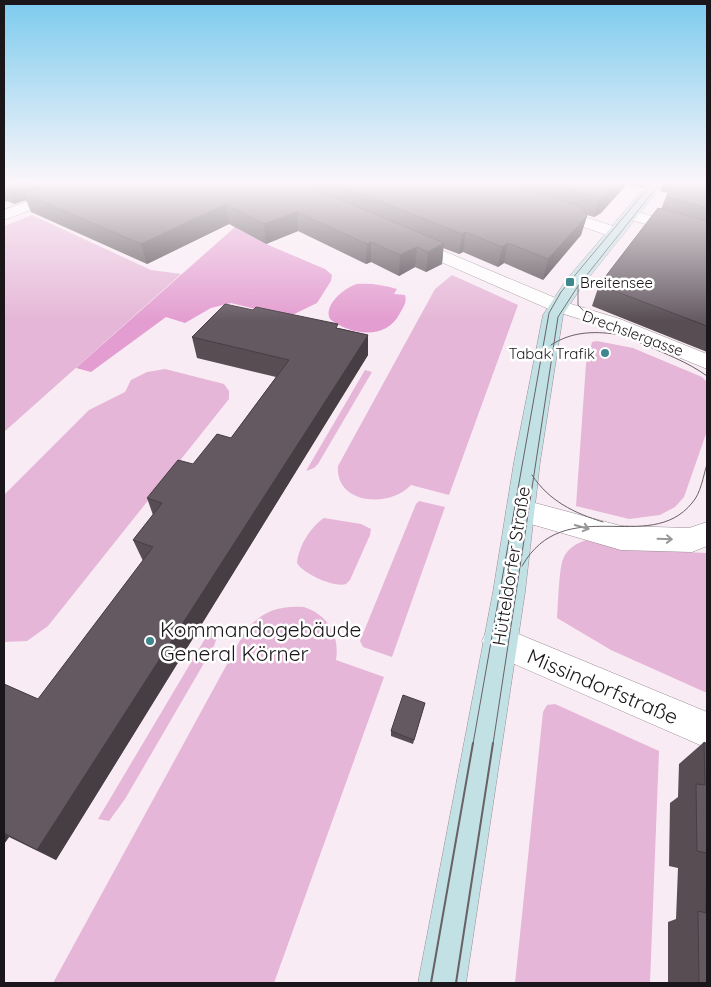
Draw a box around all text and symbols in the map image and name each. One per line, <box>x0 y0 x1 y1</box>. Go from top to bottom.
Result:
place label: Breitensee <box>580 273 653 292</box>
marker: Breitensee <box>564 276 576 288</box>
street label: Drechslergasse <box>580 306 686 360</box>
place label: Tabak Trafik <box>509 344 595 363</box>
marker: Tabak Trafik <box>599 347 611 359</box>
street label: Hütteldorfer Straße <box>487 485 535 647</box>
one-way arrow <box>574 522 590 532</box>
one-way arrow <box>656 534 673 544</box>
place label: Kommandogebäude General Körner <box>160 616 361 666</box>
marker: Kommandogebäude General Körner <box>144 635 156 647</box>
street label: Missindorfstraße <box>524 643 682 729</box>

